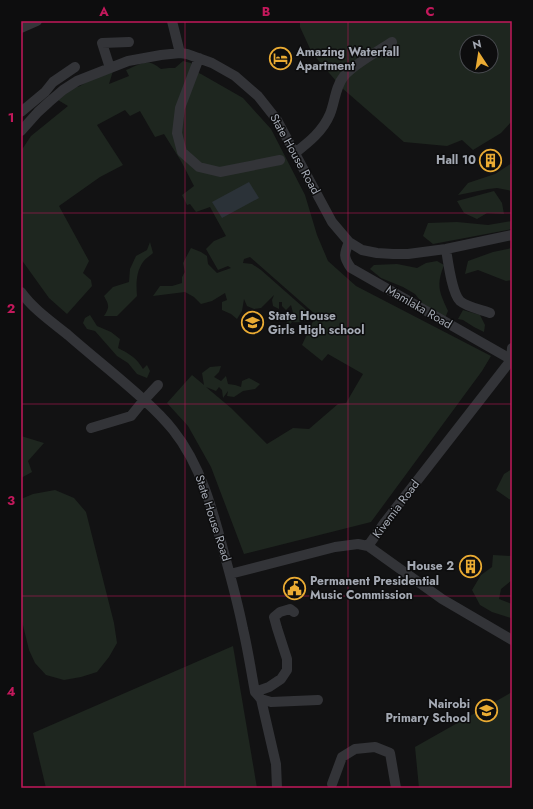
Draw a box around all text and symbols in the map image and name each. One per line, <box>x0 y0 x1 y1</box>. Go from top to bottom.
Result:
text: A <box>98 2 109 21</box>
text: B <box>262 2 271 21</box>
text: C <box>425 2 435 21</box>
north arrow <box>459 34 499 74</box>
text: N <box>471 35 483 53</box>
place label: Amazing Waterfall Apartment <box>295 43 399 75</box>
hotel icon: Amazing Waterfall Apartment <box>268 46 294 72</box>
text: 1 <box>8 108 14 127</box>
street label: State House Road <box>265 110 325 198</box>
building icon: Hall 10 <box>478 147 504 173</box>
place label: Hall 10 <box>436 151 476 169</box>
street label: Mamlaka Road <box>382 281 456 333</box>
text: 2 <box>7 299 15 318</box>
place label: State House Girls High school <box>268 307 364 339</box>
school or university icon: State House Girls High school <box>240 310 266 336</box>
street label: State House Road <box>191 473 235 563</box>
street label: Kivemia Road <box>368 476 424 542</box>
text: 3 <box>7 491 15 510</box>
building icon: House 2 <box>457 553 483 579</box>
place label: House 2 <box>407 557 454 575</box>
place label: Permanent Presidential Music Commission <box>310 572 439 604</box>
public building icon: Permanent Presidential Music Commission <box>282 575 308 601</box>
text: 4 <box>6 682 16 701</box>
place label: Nairobi Primary School <box>385 695 470 727</box>
school or university icon: Nairobi Primary School <box>473 698 499 724</box>

